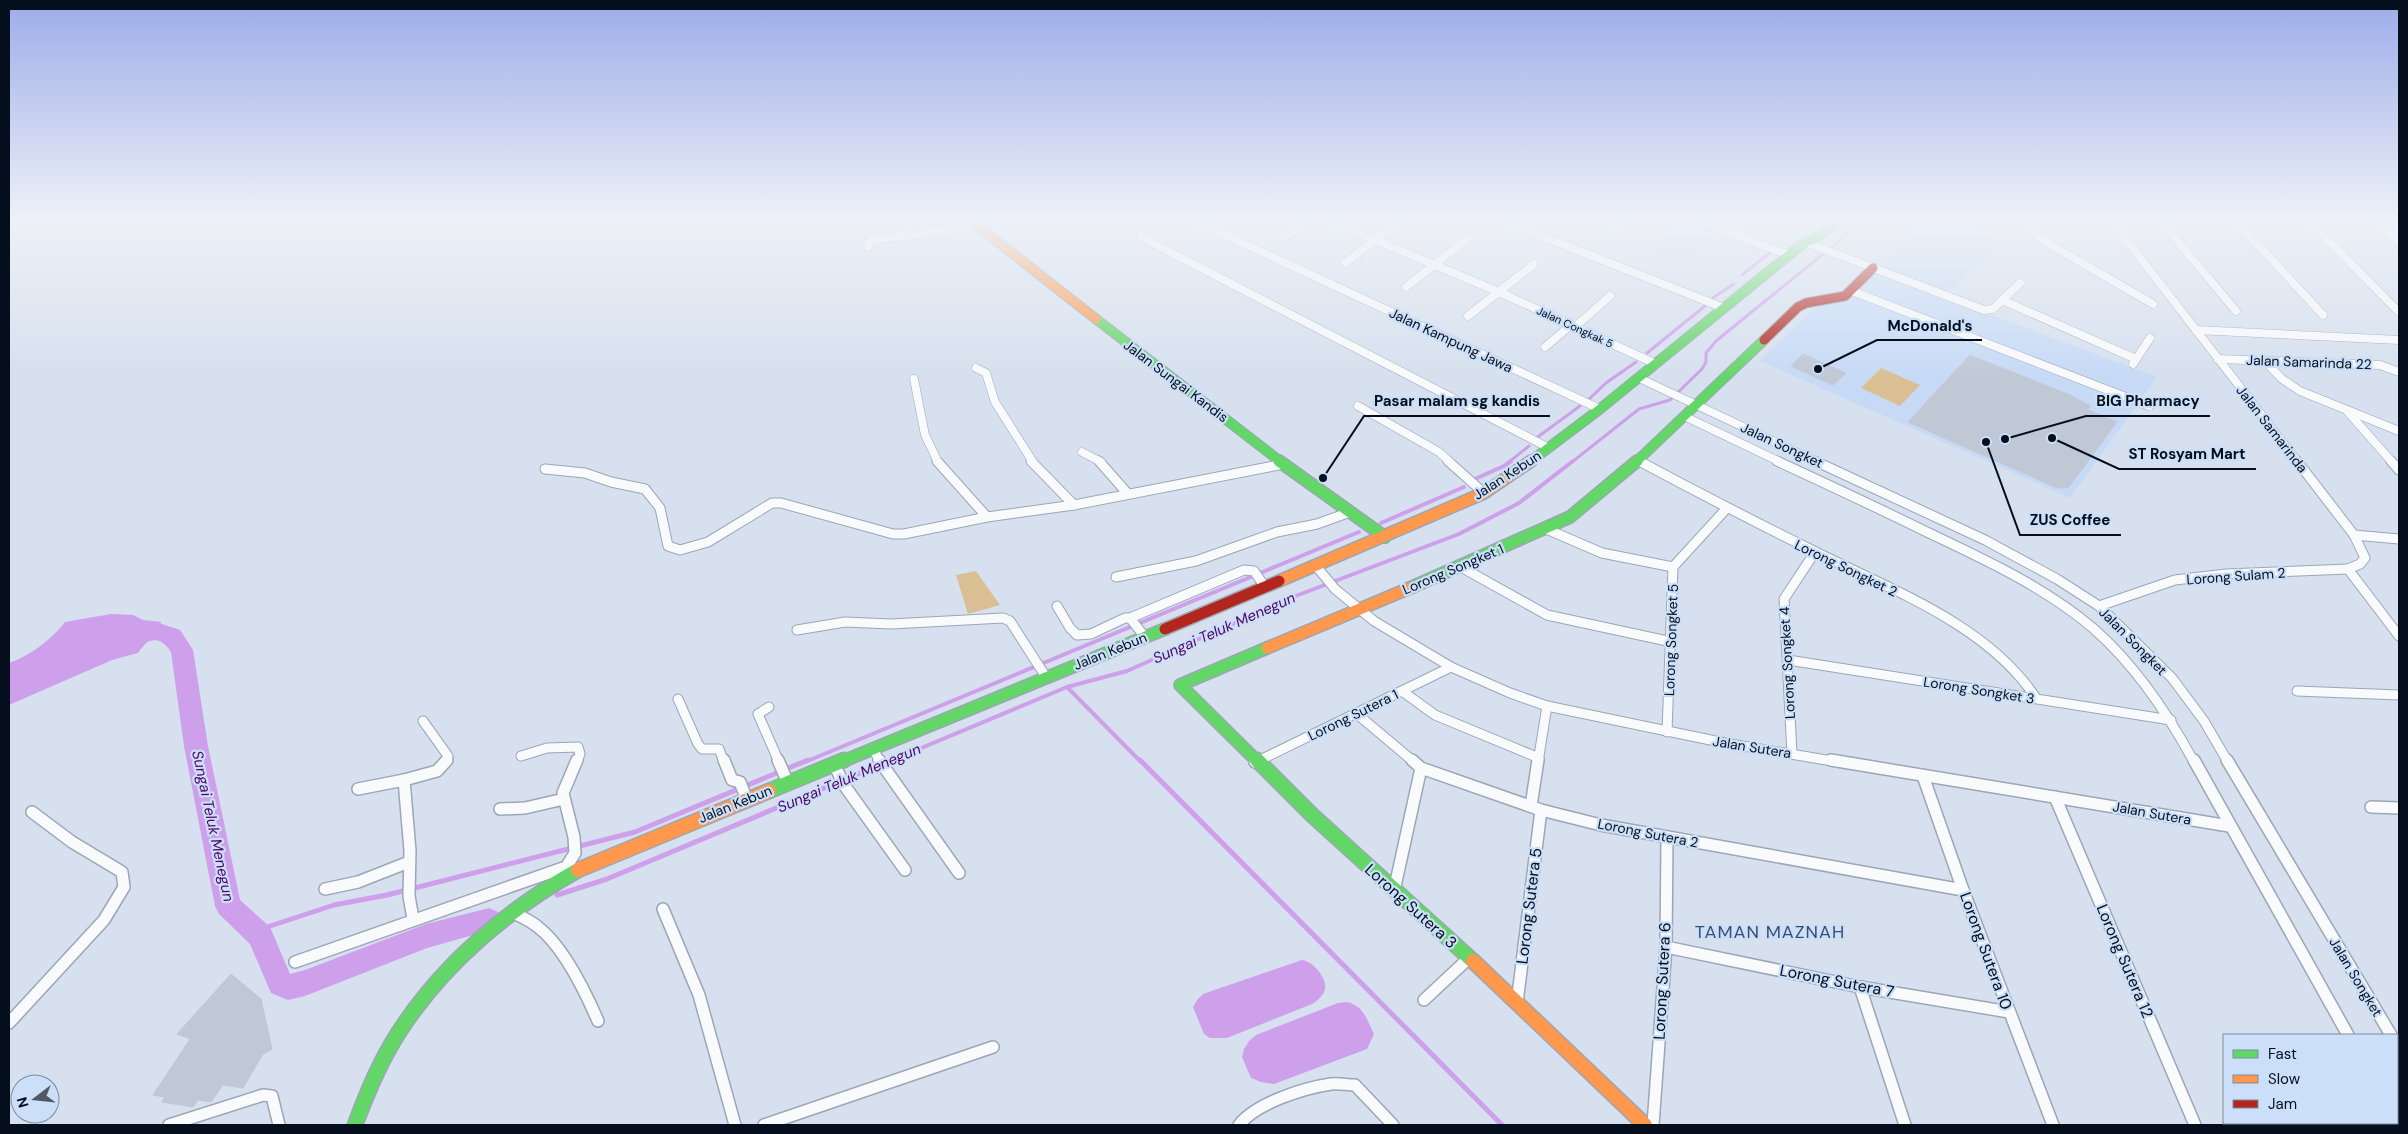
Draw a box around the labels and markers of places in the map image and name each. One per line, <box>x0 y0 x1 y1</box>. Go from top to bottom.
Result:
callout: McDonald's <box>1877 310 1982 340</box>
callout: Pasar malam sg kandis <box>1364 386 1550 416</box>
callout: BIG Pharmacy <box>2086 386 2210 416</box>
callout: ST Rosyam Mart <box>2119 439 2256 469</box>
callout: ZUS Coffee <box>2020 505 2121 535</box>

